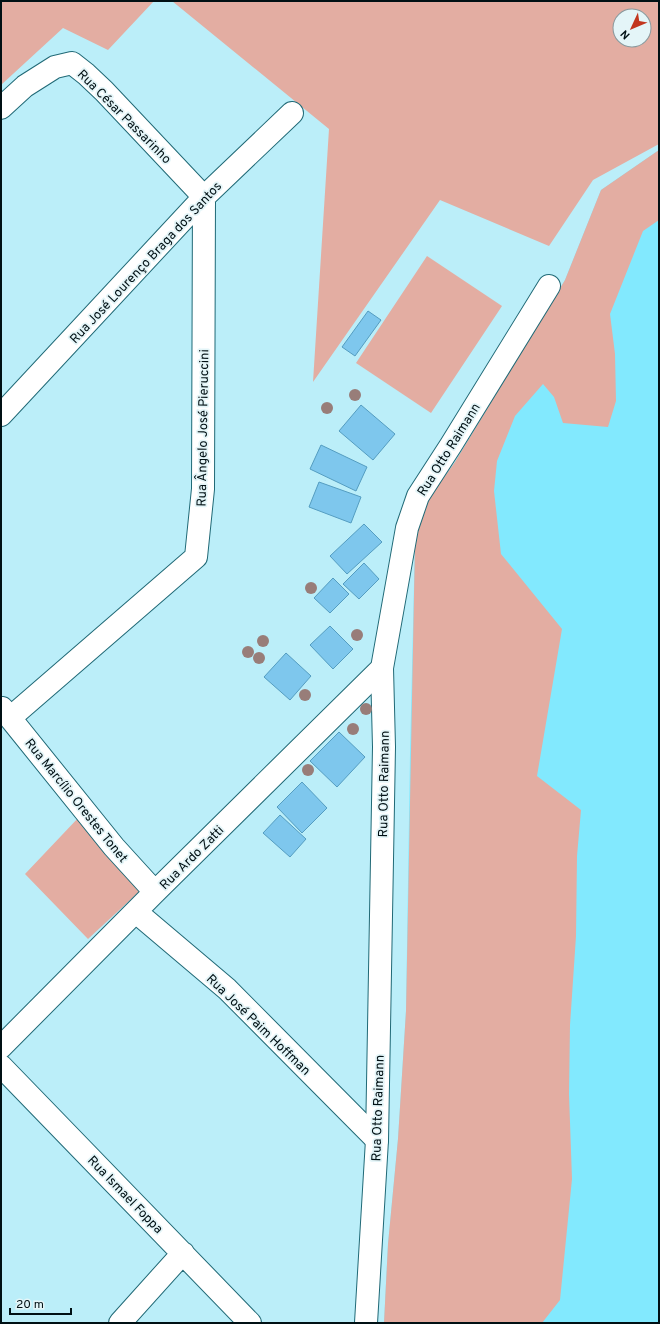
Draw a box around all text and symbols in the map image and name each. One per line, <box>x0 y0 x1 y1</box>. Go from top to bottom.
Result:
north arrow <box>612 8 652 48</box>
text: N <box>618 27 633 42</box>
street label: Rua César Passarinho <box>73 67 174 168</box>
street label: Rua José Lourenço Braga dos Santos <box>67 179 226 348</box>
street label: Rua Ângelo José Pieruccini <box>193 349 213 507</box>
street label: Rua Otto Raimann <box>415 401 485 500</box>
street label: Rua Otto Raimann <box>376 731 394 837</box>
street label: Rua Marcílio Orestes Tonet <box>21 736 130 866</box>
street label: Rua Ardo Zatti <box>157 823 228 894</box>
street label: Rua José Paim Hoffman <box>202 972 313 1079</box>
street label: Rua Otto Raimann <box>369 1055 389 1162</box>
street label: Rua Ismael Foppa <box>83 1153 166 1238</box>
scale bar <box>10 1290 71 1316</box>
text: 20 m <box>16 1297 44 1313</box>

